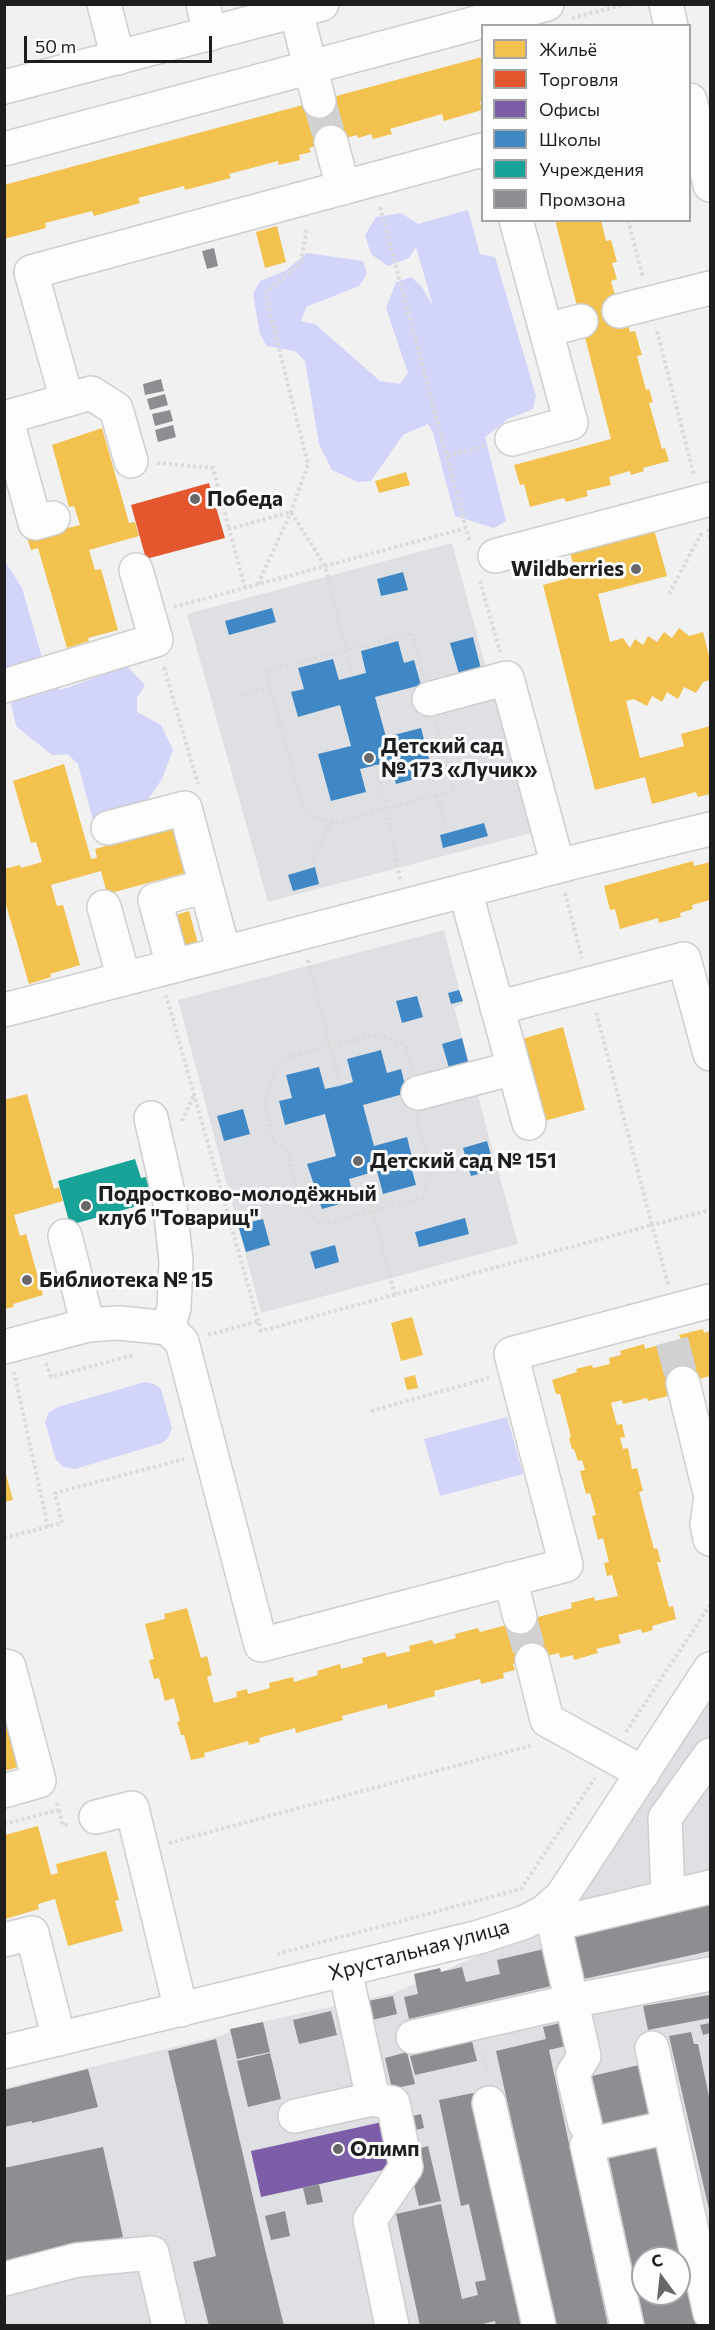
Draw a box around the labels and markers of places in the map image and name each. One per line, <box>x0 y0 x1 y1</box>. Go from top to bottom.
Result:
place label: Победа <box>207 486 283 512</box>
marker: Победа <box>188 492 202 506</box>
place label: Wildberries <box>511 556 624 582</box>
marker: Wildberries <box>629 562 643 576</box>
place label: Детский сад № 173 «Лучик» <box>381 733 538 783</box>
marker: Детский сад № 173 «Лучик» <box>362 751 376 765</box>
place label: Детский сад № 151 <box>370 1148 557 1174</box>
marker: Детский сад № 151 <box>351 1154 365 1168</box>
place label: Подростково-молодёжный клуб "Товарищ" <box>98 1181 377 1231</box>
marker: Подростково-молодёжный клуб "Товарищ" <box>79 1199 93 1213</box>
place label: Библиотека № 15 <box>39 1267 213 1293</box>
marker: Библиотека № 15 <box>20 1273 34 1287</box>
place label: Олимп <box>350 2136 419 2162</box>
marker: Олимп <box>331 2142 345 2156</box>

